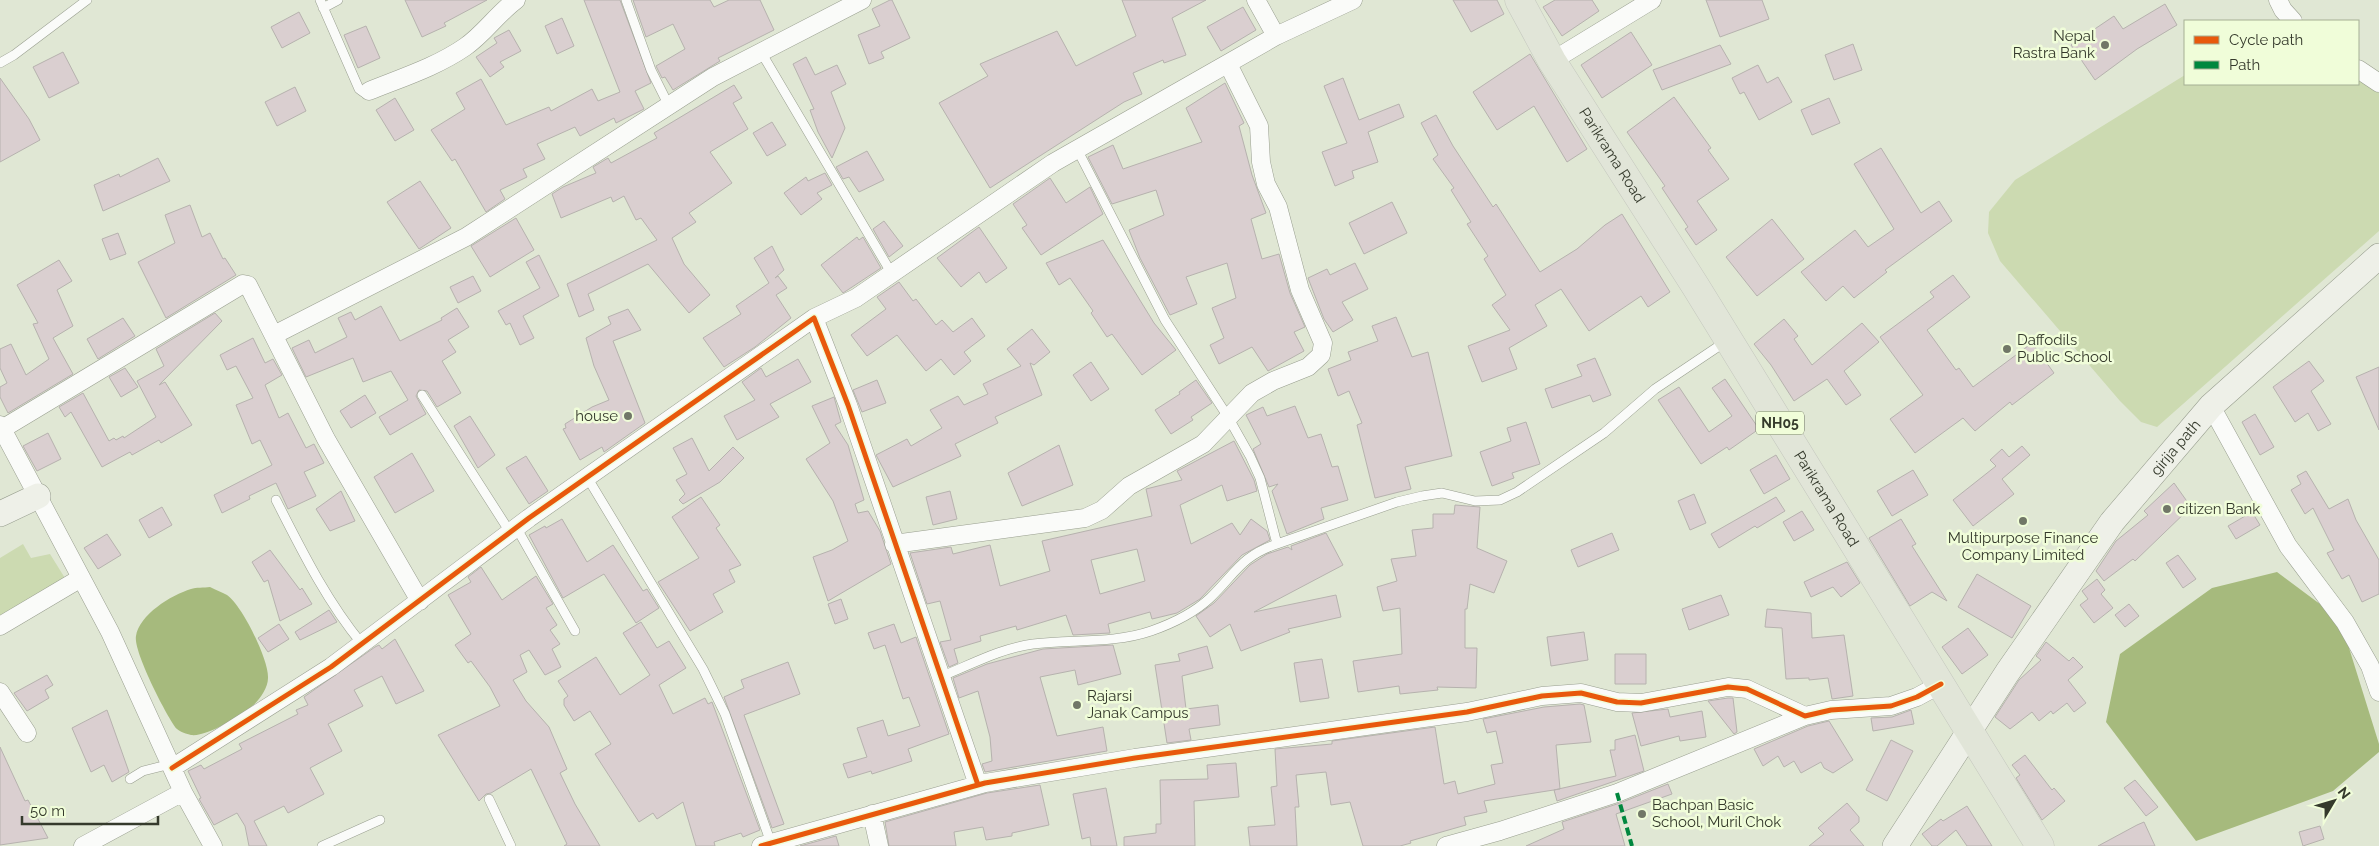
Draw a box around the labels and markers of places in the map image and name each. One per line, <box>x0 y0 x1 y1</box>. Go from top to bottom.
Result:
place label: Nepal Rastra Bank <box>2013 27 2096 62</box>
marker: Nepal Rastra Bank <box>2099 39 2111 51</box>
place label: Daffodils Public School <box>2017 331 2113 366</box>
marker: Daffodils Public School <box>2001 343 2013 355</box>
place label: house <box>575 407 618 425</box>
marker: house <box>622 410 634 422</box>
place label: citizen Bank <box>2177 500 2260 518</box>
marker: citizen Bank <box>2161 503 2173 515</box>
marker: Multipurpose Finance Company Limited <box>2017 515 2029 527</box>
place label: Multipurpose Finance Company Limited <box>1948 529 2099 564</box>
place label: Rajarsi Janak Campus <box>1087 687 1189 722</box>
marker: Rajarsi Janak Campus <box>1071 699 1083 711</box>
place label: Bachpan Basic School, Muril Chok <box>1652 796 1781 831</box>
marker: Bachpan Basic School, Muril Chok <box>1636 808 1648 820</box>

